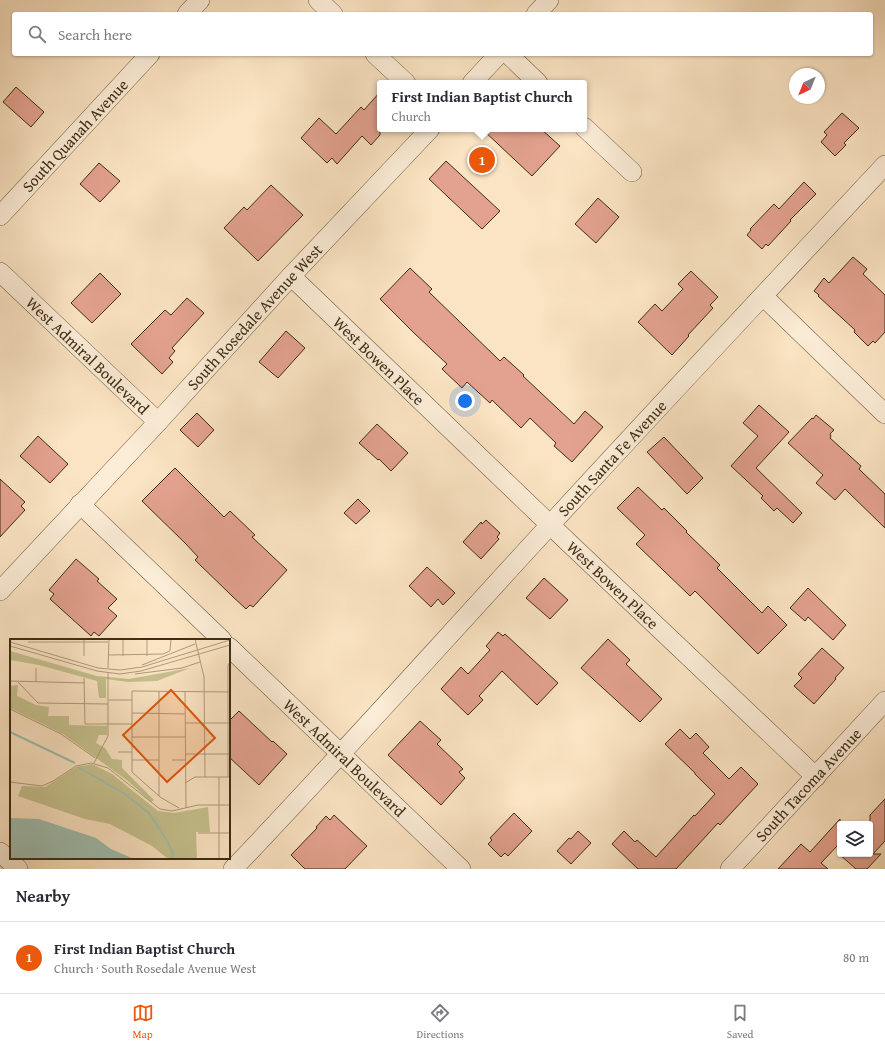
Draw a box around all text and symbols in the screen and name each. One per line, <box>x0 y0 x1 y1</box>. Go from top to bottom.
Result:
search box <box>12 12 873 56</box>
icon: search <box>26 23 48 45</box>
text: Search here <box>58 24 132 45</box>
north arrow <box>789 68 825 104</box>
street label: South Quanah Avenue <box>16 73 133 197</box>
popup <box>377 80 587 132</box>
text: First Indian Baptist Church <box>391 86 573 107</box>
text: Church <box>391 107 431 126</box>
pin: 1 <box>469 145 495 175</box>
street label: South Rosedale Avenue West <box>181 238 328 395</box>
street label: West Admiral Boulevard <box>21 291 155 420</box>
street label: West Bowen Place <box>328 310 430 411</box>
your location <box>455 391 475 411</box>
street label: South Santa Fe Avenue <box>552 394 672 522</box>
street label: West Bowen Place <box>561 535 665 634</box>
inset map <box>10 639 230 859</box>
street label: West Admiral Boulevard <box>278 693 412 823</box>
street label: South Tacoma Avenue <box>749 722 867 847</box>
map controls <box>837 821 873 857</box>
button: layers <box>837 821 873 857</box>
text: Nearby <box>16 883 70 908</box>
text: First Indian Baptist Church <box>54 938 235 959</box>
text: 1 <box>26 948 32 967</box>
text: 80 m <box>843 948 869 967</box>
text: Church · South Rosedale Avenue West <box>54 959 256 978</box>
tab: Map <box>132 1002 154 1042</box>
tab: Directions <box>417 1002 464 1042</box>
tab: Saved <box>727 1002 753 1042</box>

